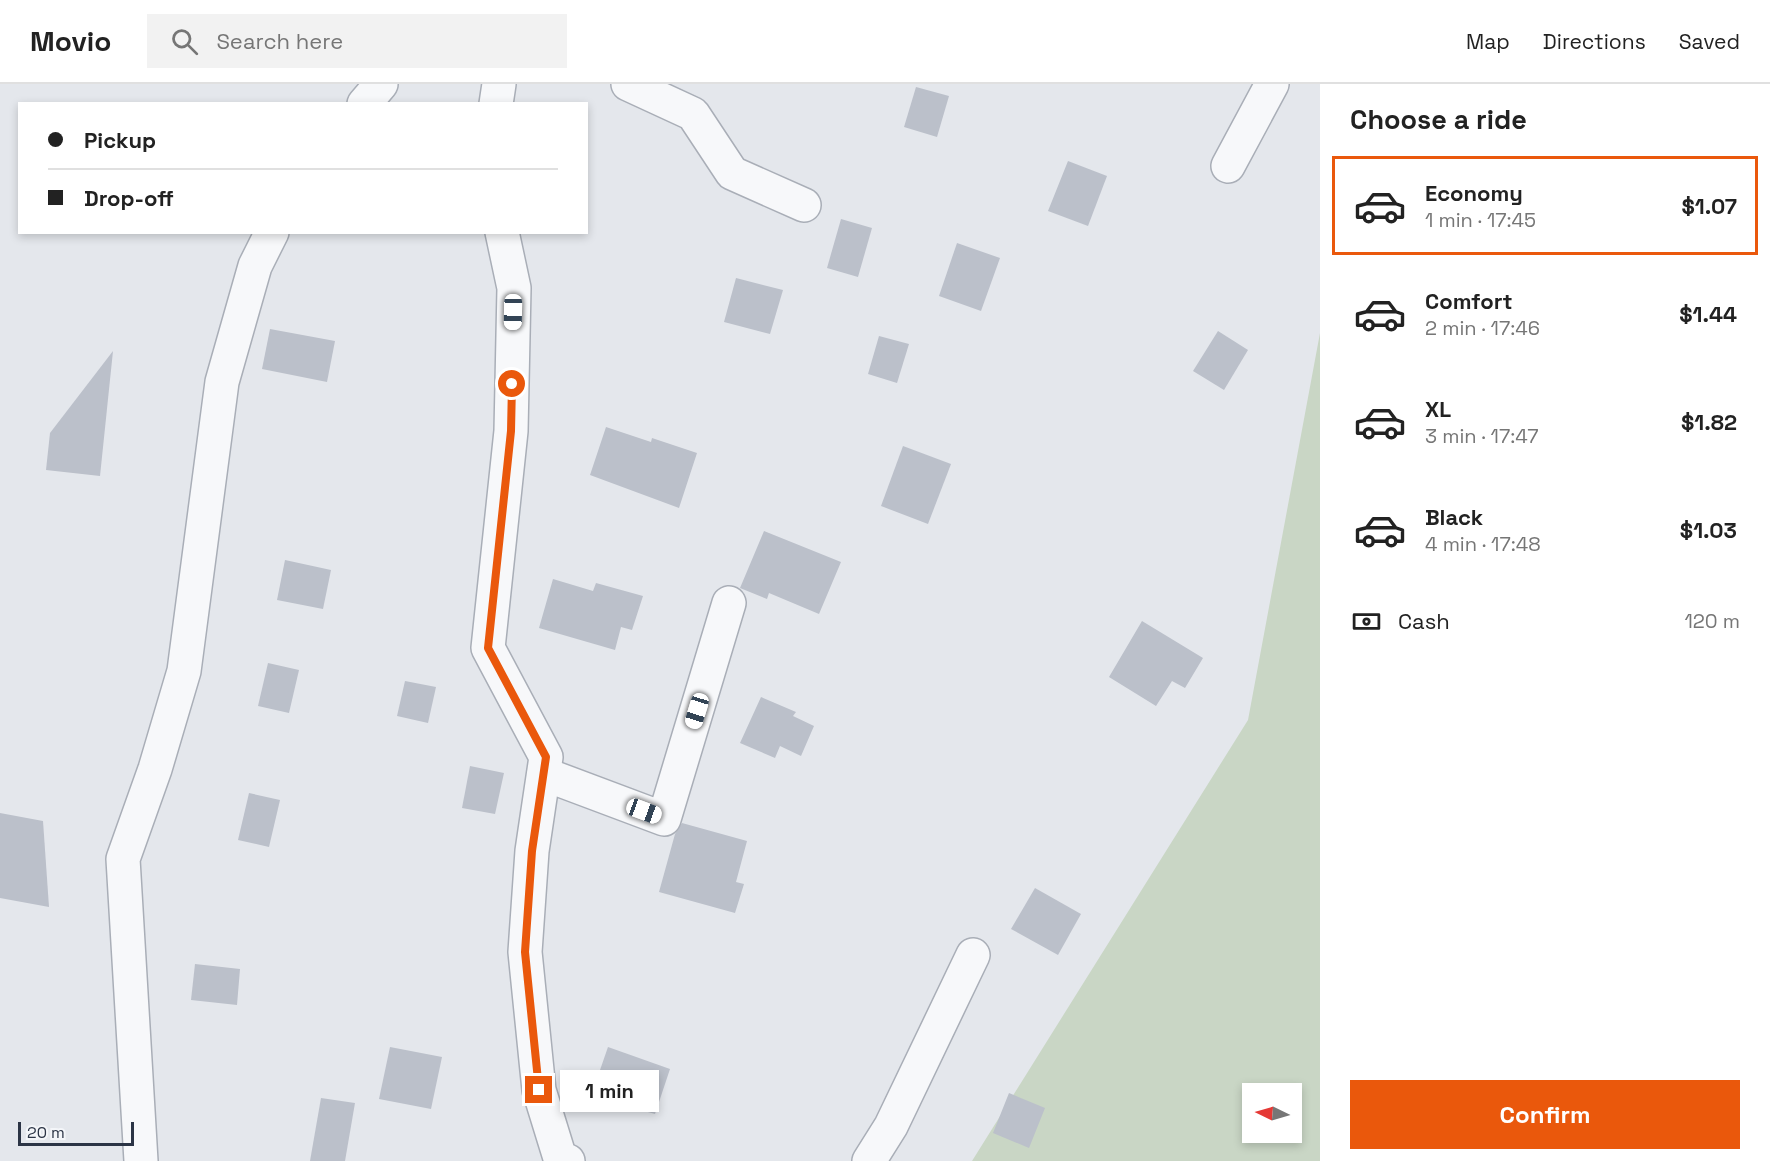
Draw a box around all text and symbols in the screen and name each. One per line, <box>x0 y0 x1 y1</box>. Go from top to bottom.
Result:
search box <box>147 14 567 68</box>
text: Movio <box>30 23 111 59</box>
icon: search <box>168 25 201 58</box>
text: Search here <box>216 27 343 55</box>
text: Map <box>1466 28 1510 55</box>
text: Directions <box>1543 28 1646 55</box>
text: Saved <box>1679 28 1740 55</box>
text: Choose a ride <box>1350 102 1527 137</box>
text: Pickup <box>84 126 156 154</box>
icon: car <box>1353 179 1407 233</box>
text: Economy <box>1425 179 1523 207</box>
text: Drop-off <box>84 184 174 212</box>
text: $1.07 <box>1681 192 1737 220</box>
text: 1 min · 17:45 <box>1425 207 1536 233</box>
icon: car <box>1353 287 1407 341</box>
text: Comfort <box>1425 287 1513 315</box>
car <box>504 294 522 330</box>
text: $1.44 <box>1679 300 1737 328</box>
text: 2 min · 17:46 <box>1425 315 1540 341</box>
route start <box>498 370 525 397</box>
icon: car <box>1353 395 1407 449</box>
text: XL <box>1425 395 1451 423</box>
text: $1.82 <box>1681 408 1737 436</box>
text: 3 min · 17:47 <box>1425 423 1538 449</box>
icon: car <box>1353 503 1407 557</box>
text: Black <box>1425 503 1483 531</box>
text: $1.03 <box>1680 516 1737 544</box>
text: 4 min · 17:48 <box>1425 531 1541 557</box>
icon: cash <box>1350 605 1383 638</box>
text: Cash <box>1398 607 1450 635</box>
text: 120 m <box>1684 608 1740 634</box>
car <box>683 691 711 731</box>
car <box>624 796 664 826</box>
callout: 1 min <box>560 1069 659 1111</box>
route end <box>525 1076 552 1103</box>
text: 1 min <box>585 1078 634 1104</box>
button: Confirm <box>1350 1080 1740 1149</box>
north arrow <box>1242 1083 1302 1143</box>
map controls <box>1242 1083 1302 1143</box>
scale bar <box>18 1119 134 1146</box>
text: 20 m <box>27 1122 65 1143</box>

